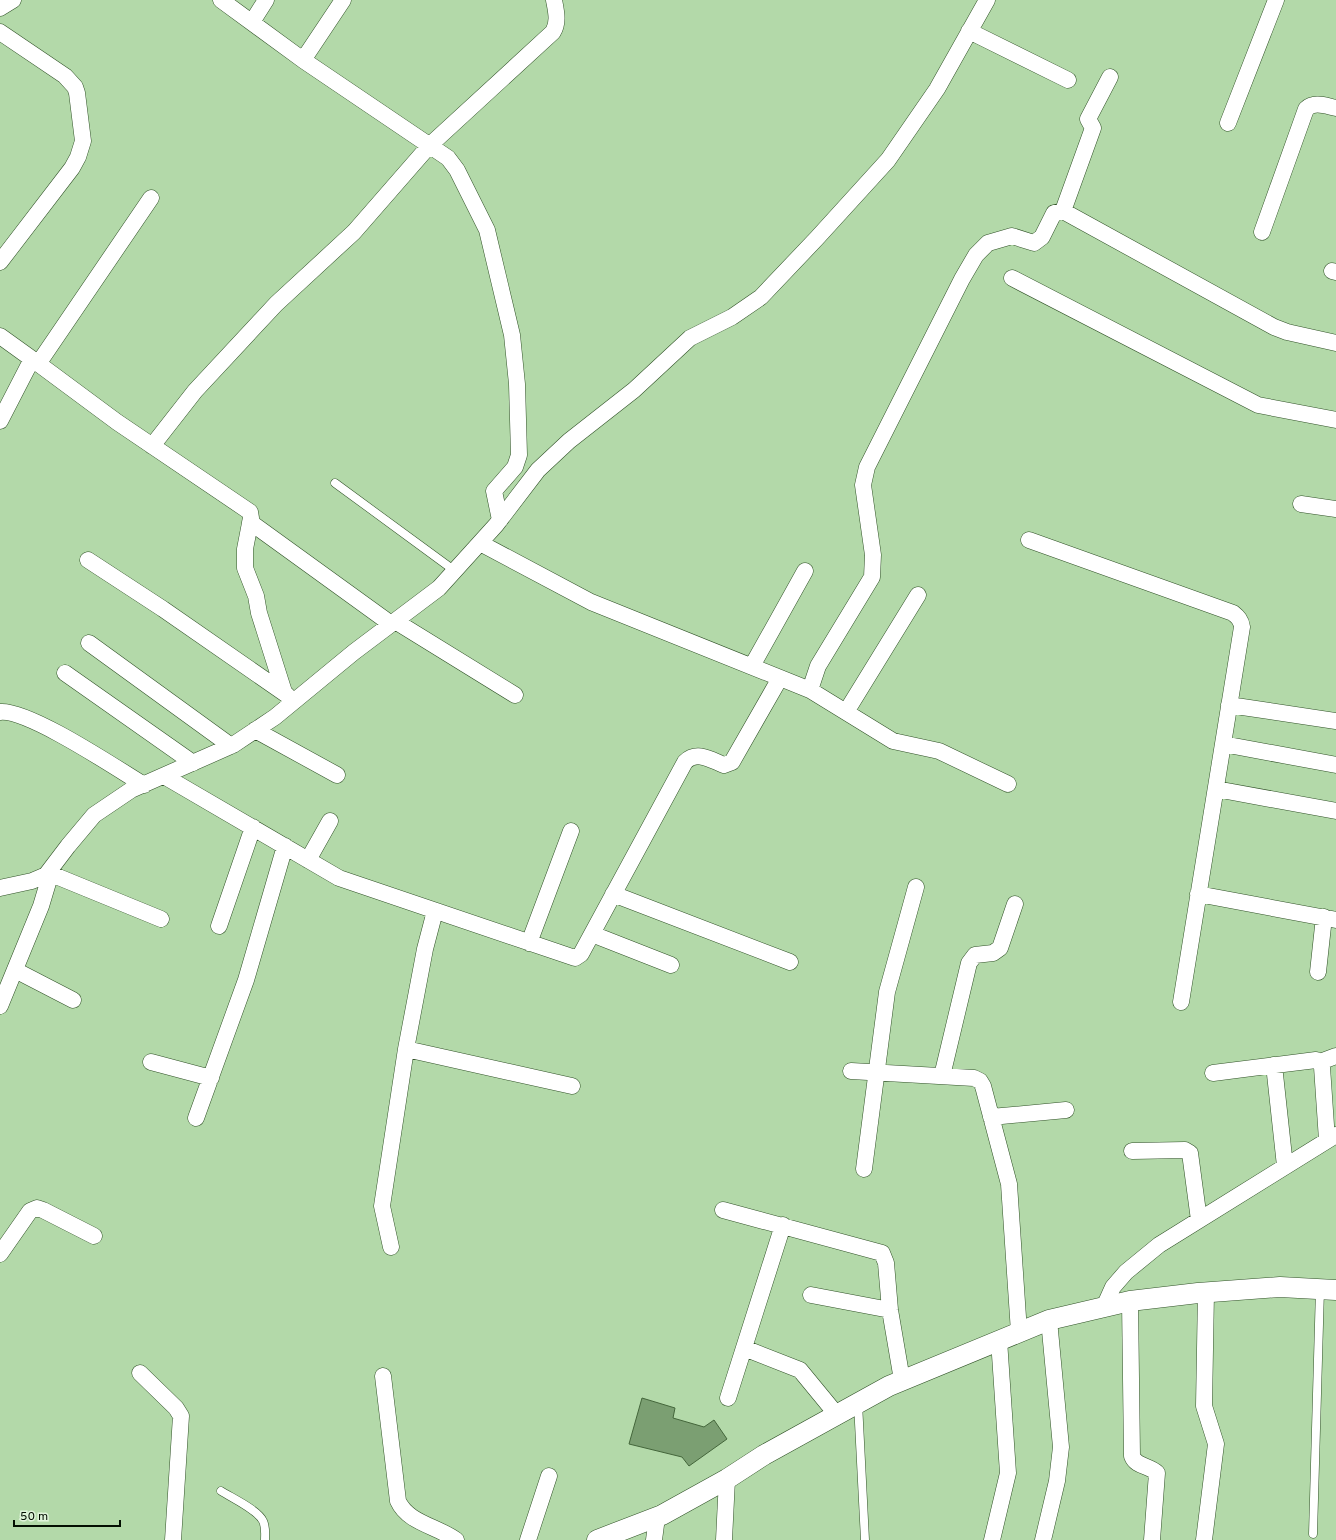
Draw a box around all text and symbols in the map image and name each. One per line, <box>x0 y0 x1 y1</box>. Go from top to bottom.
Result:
scale bar <box>14 1502 120 1528</box>
text: 50 m <box>20 1509 48 1525</box>

